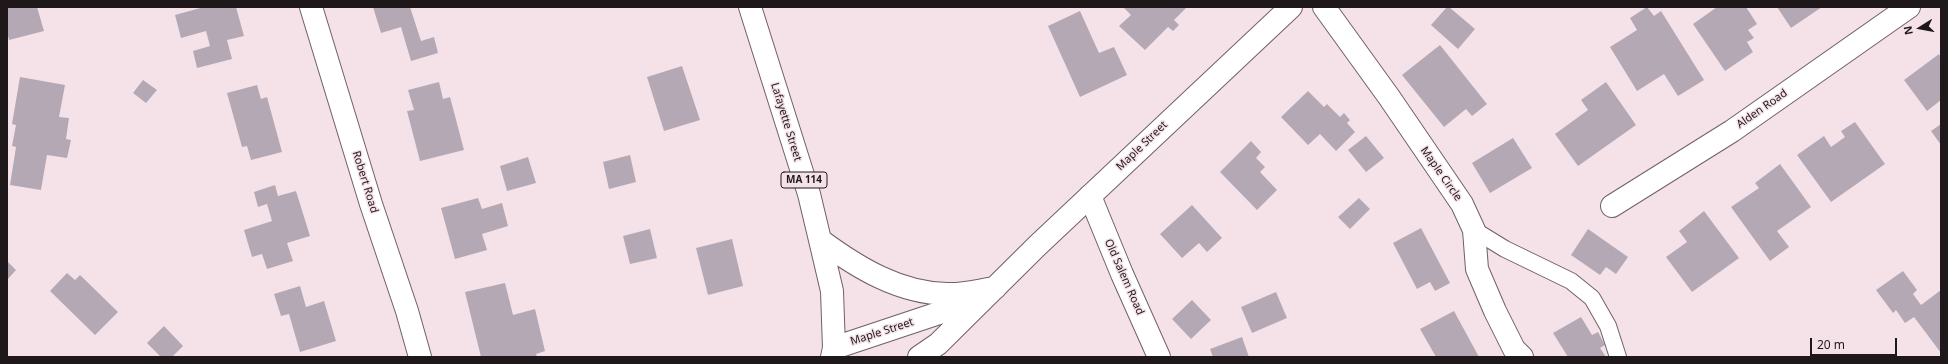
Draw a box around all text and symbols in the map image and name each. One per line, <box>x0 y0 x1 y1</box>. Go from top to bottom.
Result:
north arrow <box>1900 8 1940 48</box>
text: N <box>1900 25 1916 36</box>
street label: Lafayette Street <box>768 81 804 163</box>
street label: Alden Road <box>1734 87 1790 131</box>
street label: Maple Street <box>1114 118 1170 174</box>
street label: Maple Circle <box>1417 144 1465 204</box>
street label: Robert Road <box>349 149 381 215</box>
road number: MA 114 <box>781 172 827 188</box>
street label: Old Salem Road <box>1101 237 1147 317</box>
street label: Maple Street <box>849 316 915 348</box>
scale bar <box>1812 330 1899 356</box>
text: 20 m <box>1817 336 1845 353</box>

